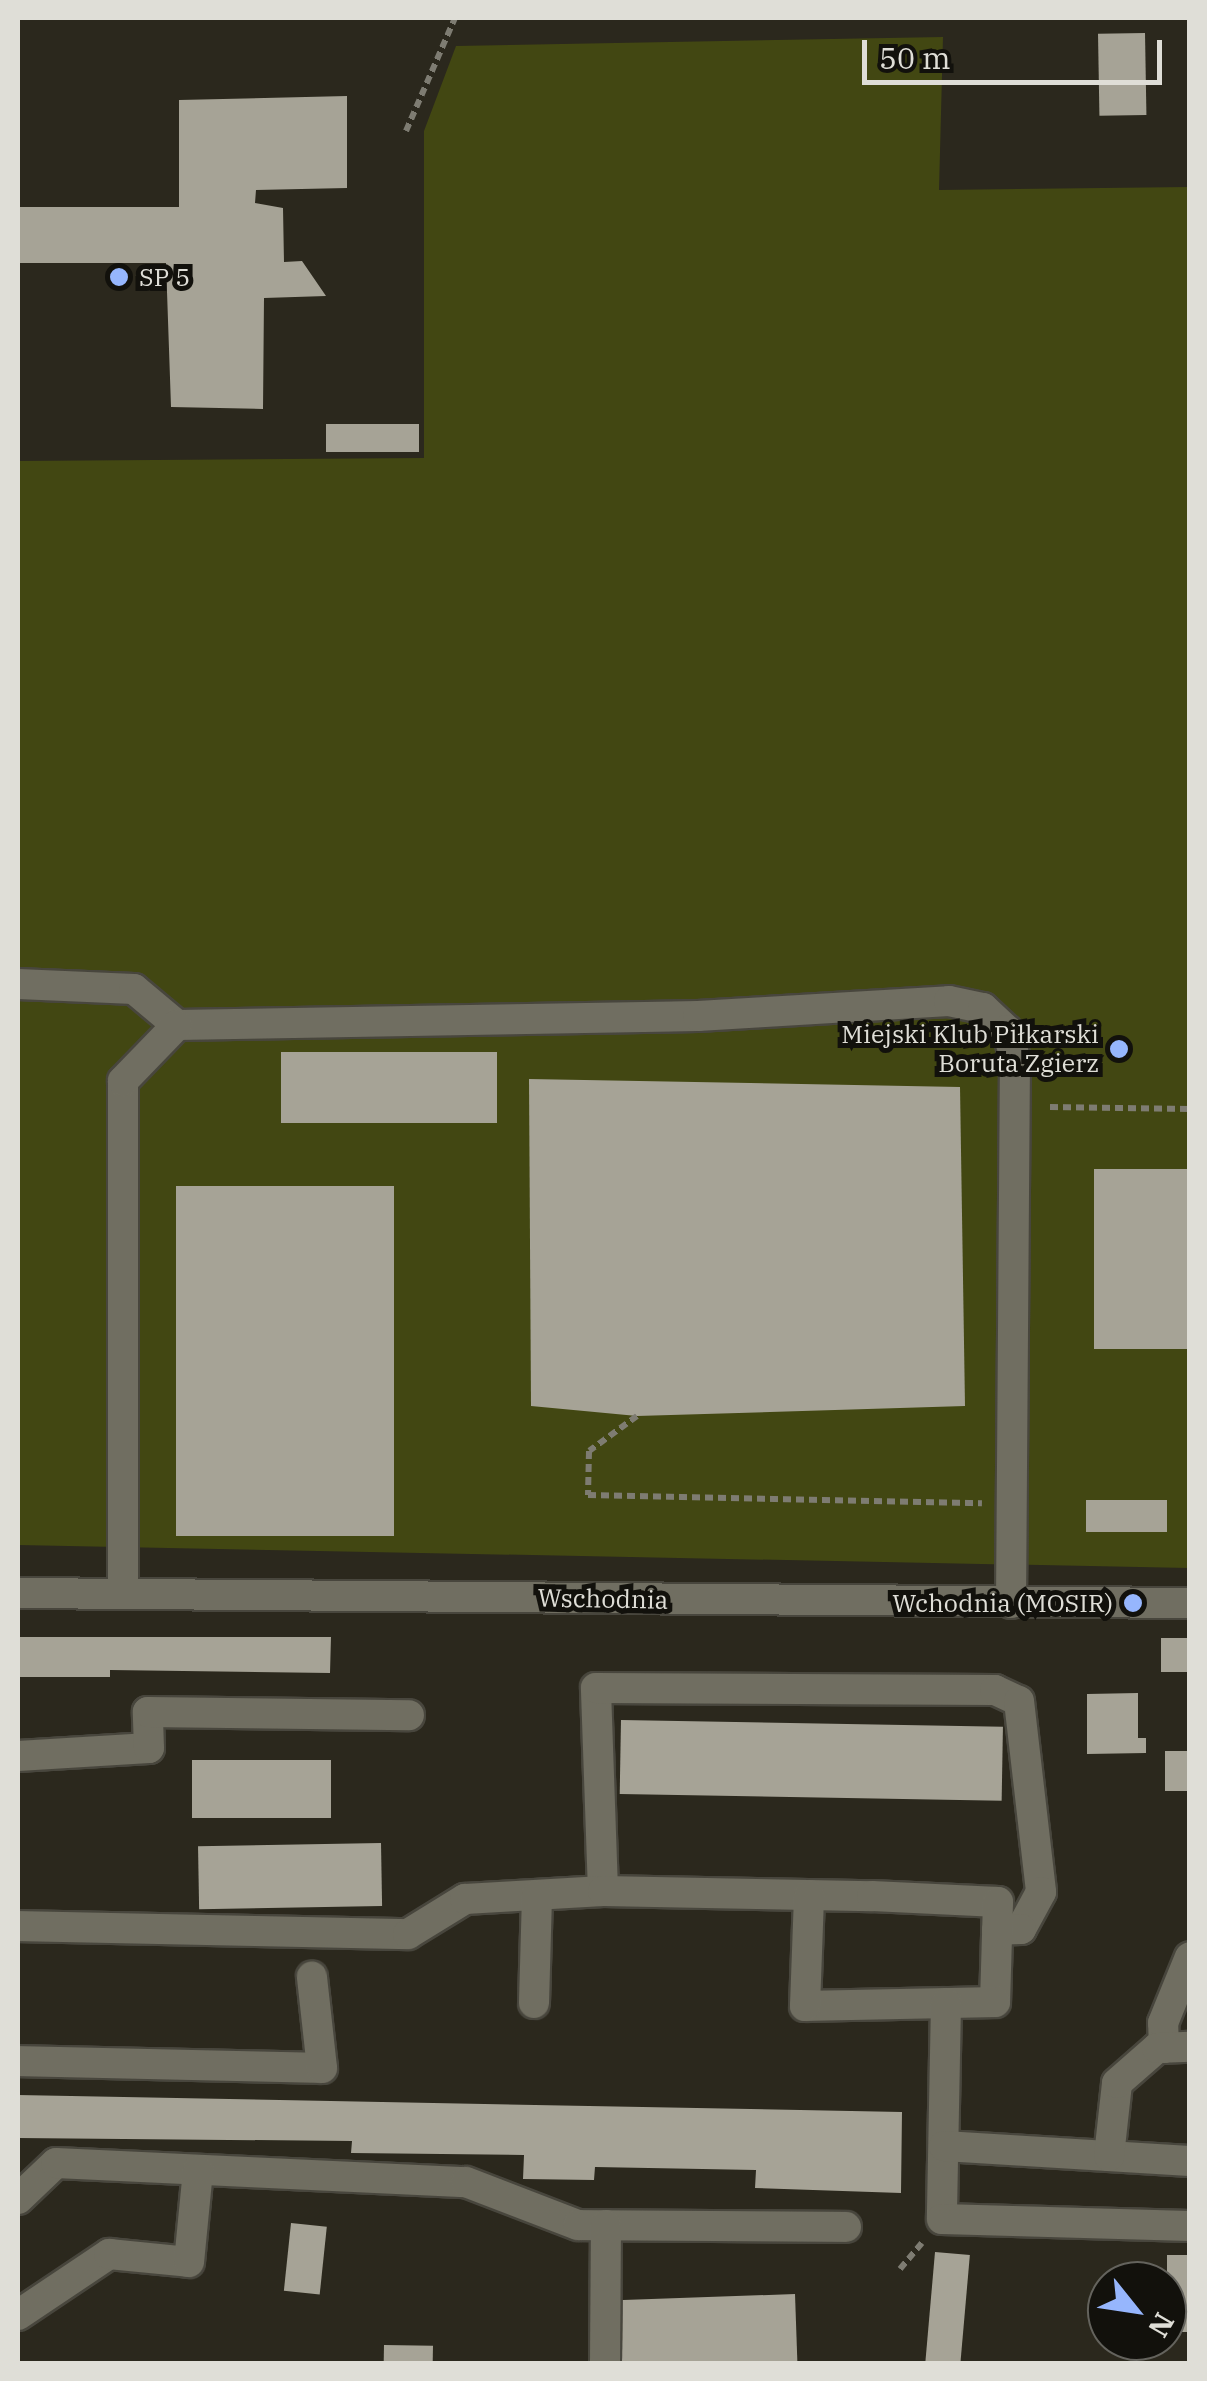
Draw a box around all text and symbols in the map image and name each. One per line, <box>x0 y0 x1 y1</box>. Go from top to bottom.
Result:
scale bar <box>867 20 1167 82</box>
text: 50 m <box>879 38 951 77</box>
place label: SP 5 <box>139 262 190 292</box>
marker: SP 5 <box>108 266 130 288</box>
place label: Miejski Klub Piłkarski Boruta Zgierz <box>841 1020 1099 1079</box>
marker: Miejski Klub Piłkarski Boruta Zgierz <box>1108 1038 1130 1060</box>
street label: Wschodnia <box>537 1583 669 1615</box>
place label: Wchodnia (MOSIR) <box>892 1588 1113 1618</box>
marker: Wchodnia (MOSIR) <box>1122 1592 1144 1614</box>
north arrow <box>1087 2261 1187 2361</box>
text: N <box>1140 2306 1183 2344</box>

